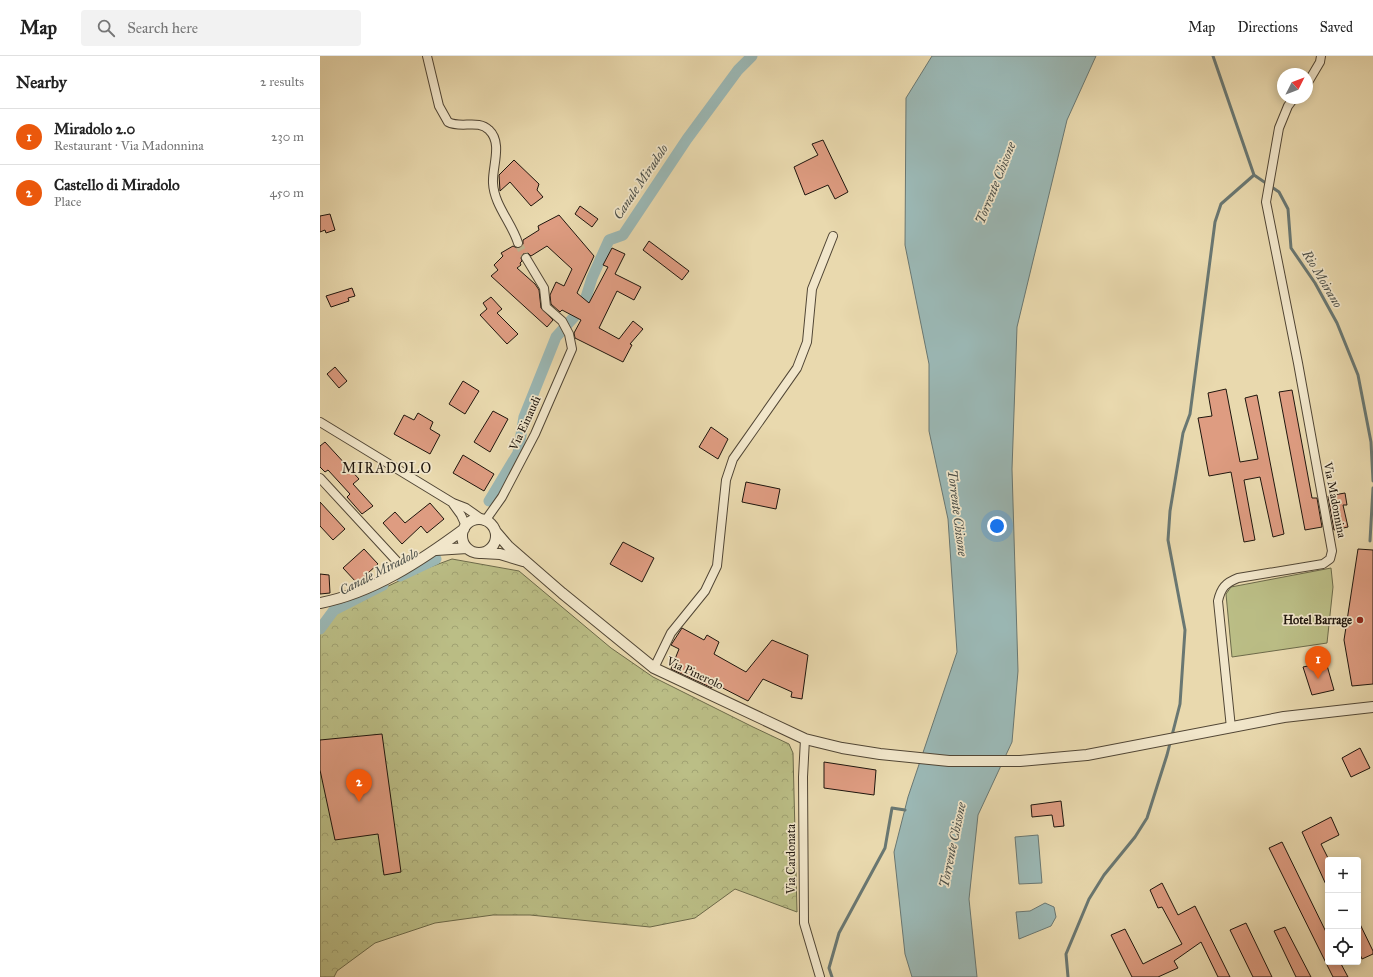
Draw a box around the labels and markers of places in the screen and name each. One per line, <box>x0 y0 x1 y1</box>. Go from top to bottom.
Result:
place label: Hotel Barrage <box>1283 613 1352 628</box>
marker: Hotel Barrage <box>1355 615 1365 625</box>
pin: 1 <box>1305 646 1331 679</box>
pin: 2 <box>346 769 372 802</box>

